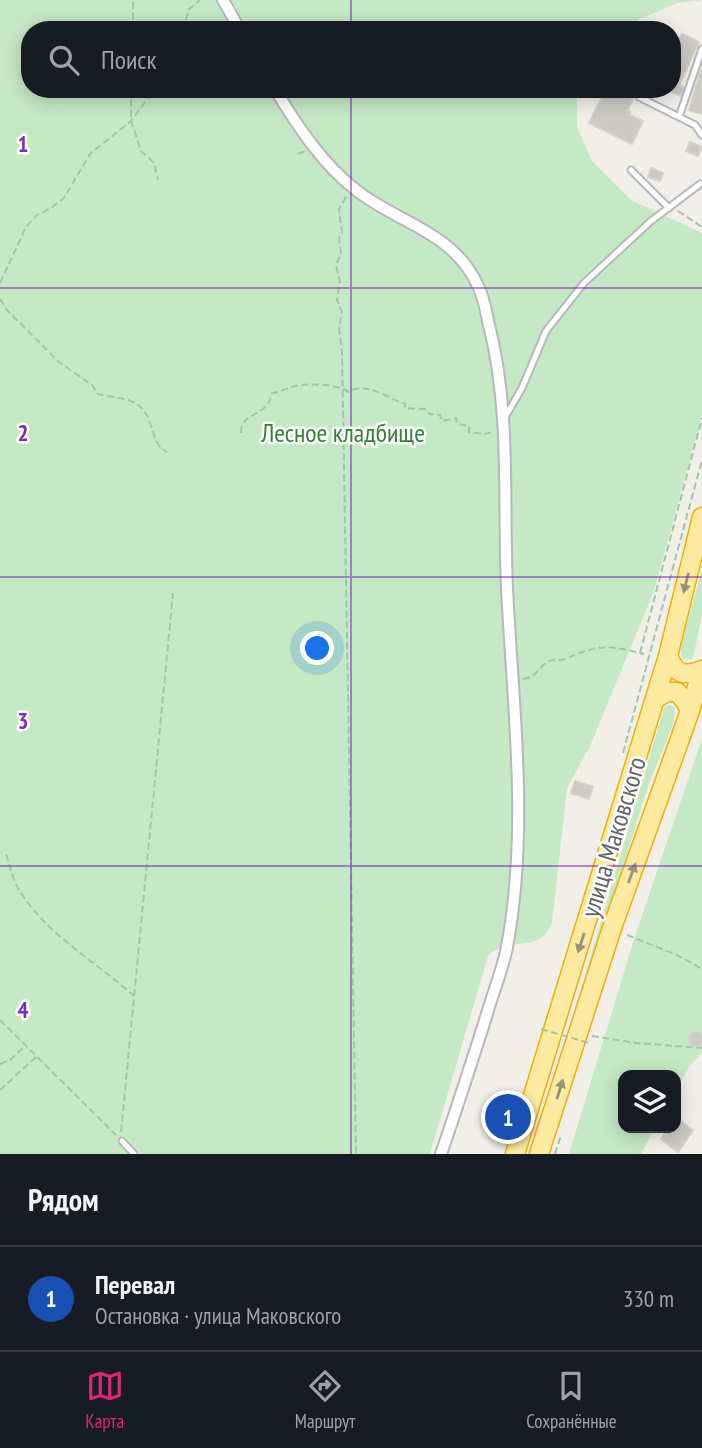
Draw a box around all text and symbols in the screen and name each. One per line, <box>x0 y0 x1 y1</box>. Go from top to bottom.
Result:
search box <box>21 21 681 98</box>
icon: search <box>45 41 83 79</box>
text: Поиск <box>101 43 157 76</box>
text: 1 <box>18 129 29 158</box>
park label: Лесное кладбище <box>260 416 425 449</box>
text: 2 <box>18 418 29 447</box>
one-way arrow <box>680 572 691 594</box>
your location <box>300 631 334 665</box>
text: 3 <box>18 706 29 735</box>
street label: улица Маковского <box>573 753 653 921</box>
one-way arrow <box>627 863 638 884</box>
one-way arrow <box>575 932 586 953</box>
text: 4 <box>18 995 29 1024</box>
map controls <box>618 1070 681 1133</box>
button: layers <box>618 1070 681 1133</box>
one-way arrow <box>555 1078 565 1099</box>
pin: 1 <box>485 1091 531 1143</box>
text: Рядом <box>28 1180 99 1219</box>
text: Перевал <box>95 1268 175 1301</box>
text: 1 <box>46 1284 57 1313</box>
text: 330 m <box>623 1284 674 1313</box>
text: Остановка · улица Маковского <box>95 1301 341 1330</box>
tab: Карта <box>85 1367 124 1433</box>
tab: Маршрут <box>295 1367 355 1433</box>
tab: Сохранённые <box>526 1367 617 1433</box>

